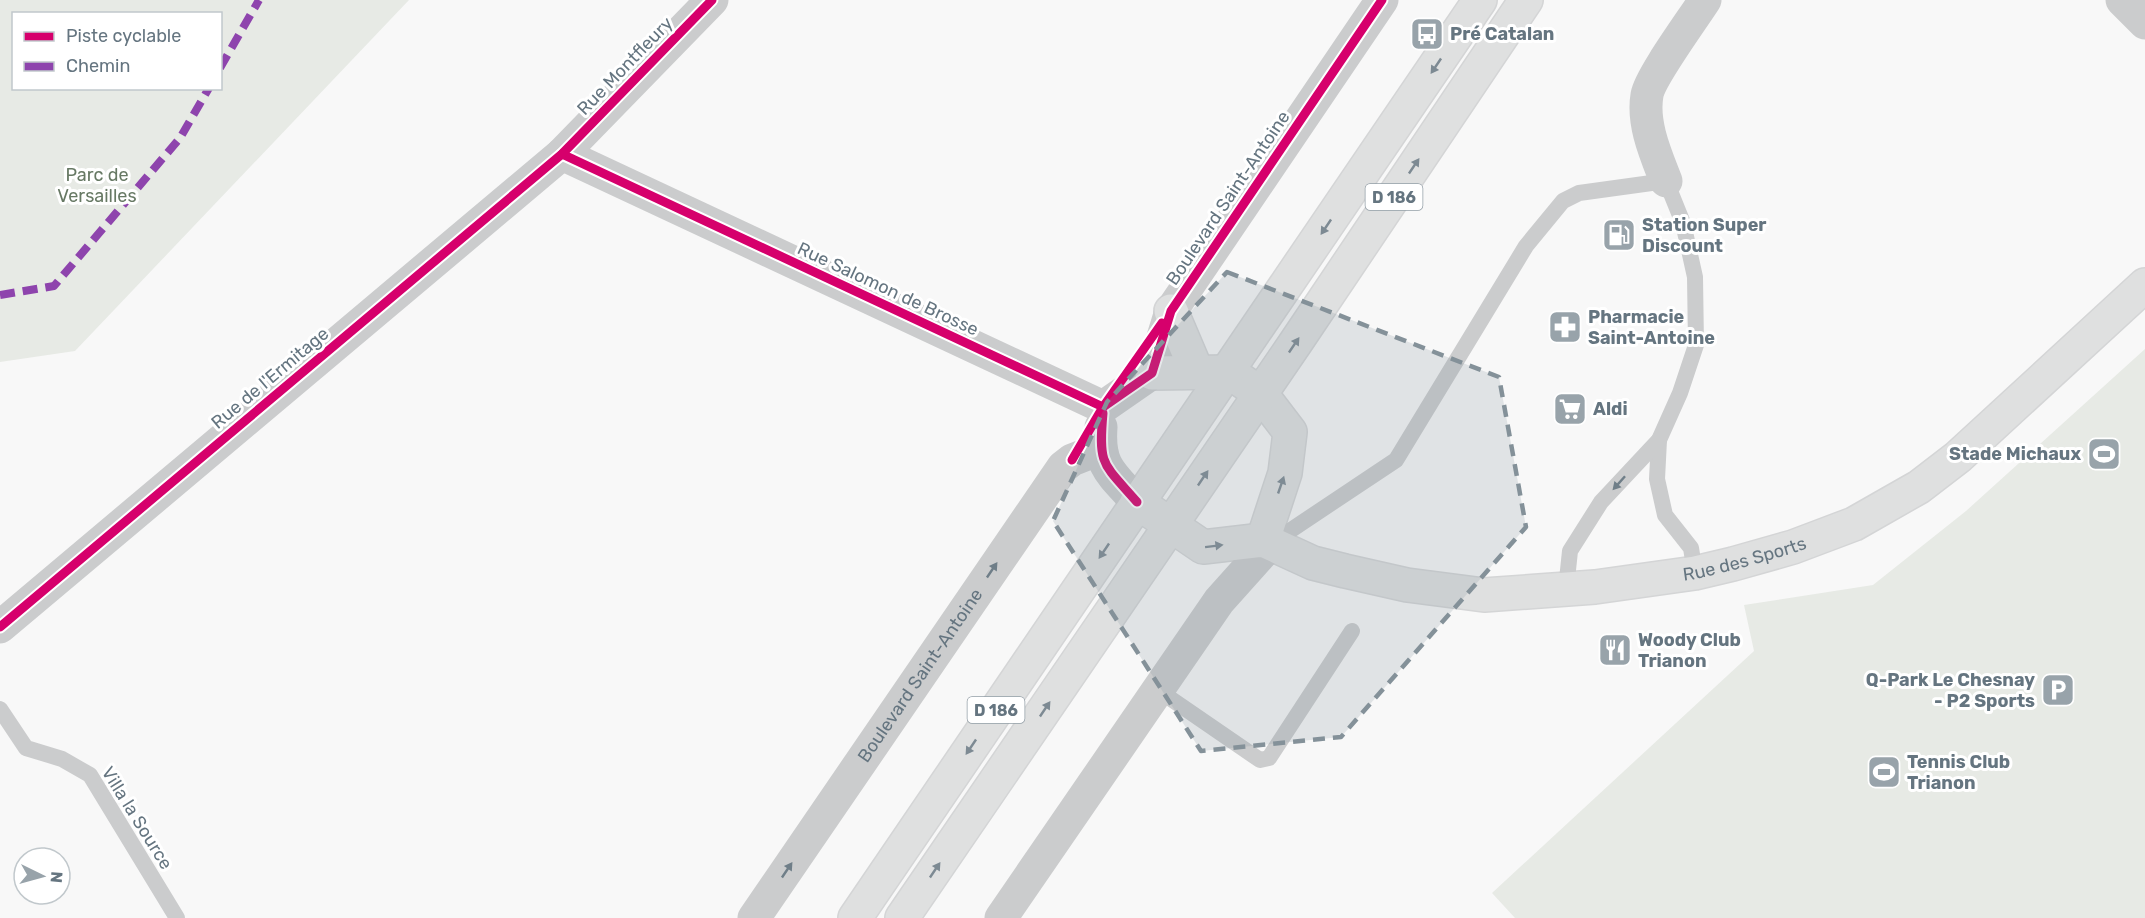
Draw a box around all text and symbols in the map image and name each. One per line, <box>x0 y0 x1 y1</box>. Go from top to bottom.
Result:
legend <box>12 12 222 90</box>
street label: Rue Montfleury <box>573 12 677 120</box>
bus stop icon: Pré Catalan <box>1409 16 1445 52</box>
place label: Pré Catalan <box>1450 23 1554 45</box>
text: Piste cyclable <box>66 25 181 47</box>
text: Chemin <box>66 55 130 77</box>
one-way arrow <box>1430 58 1441 74</box>
street label: Boulevard Saint-Antoine <box>1161 107 1295 289</box>
one-way arrow <box>1408 158 1419 174</box>
park label: Parc de Versailles <box>57 164 137 207</box>
road number: D 186 <box>1366 184 1422 210</box>
place label: Station Super Discount <box>1642 214 1767 257</box>
fuel station icon: Station Super Discount <box>1601 217 1637 253</box>
one-way arrow <box>1321 219 1332 235</box>
street label: Rue Salomon de Brosse <box>794 237 982 341</box>
place label: Pharmacie Saint-Antoine <box>1588 306 1715 349</box>
pharmacy icon: Pharmacie Saint-Antoine <box>1547 309 1583 345</box>
street label: Rue de l'Ermitage <box>207 322 333 434</box>
one-way arrow <box>1288 338 1300 354</box>
supermarket icon: Aldi <box>1552 391 1588 427</box>
place label: Aldi <box>1593 398 1628 420</box>
sports icon: Stade Michaux <box>2086 436 2122 472</box>
place label: Stade Michaux <box>1949 443 2081 465</box>
one-way arrow <box>1197 471 1209 487</box>
one-way arrow <box>1612 475 1626 490</box>
one-way arrow <box>1277 476 1287 494</box>
street label: Rue des Sports <box>1681 532 1809 586</box>
one-way arrow <box>1204 541 1223 551</box>
one-way arrow <box>1098 542 1110 558</box>
one-way arrow <box>986 563 998 579</box>
street label: Boulevard Saint-Antoine <box>853 584 987 767</box>
place label: Woody Club Trianon <box>1638 629 1741 672</box>
restaurant icon: Woody Club Trianon <box>1597 632 1633 668</box>
place label: Q-Park Le Chesnay - P2 Sports <box>1866 669 2035 712</box>
parking icon: Q-Park Le Chesnay - P2 Sports <box>2040 672 2076 708</box>
road number: D 186 <box>968 697 1024 723</box>
one-way arrow <box>1039 701 1051 717</box>
one-way arrow <box>966 739 977 755</box>
place label: Tennis Club Trianon <box>1907 751 2010 794</box>
sports icon: Tennis Club Trianon <box>1866 754 1902 790</box>
street label: Villa la Source <box>97 763 177 873</box>
north arrow <box>12 846 72 906</box>
one-way arrow <box>781 862 793 878</box>
one-way arrow <box>929 862 941 878</box>
text: N <box>46 871 66 884</box>

